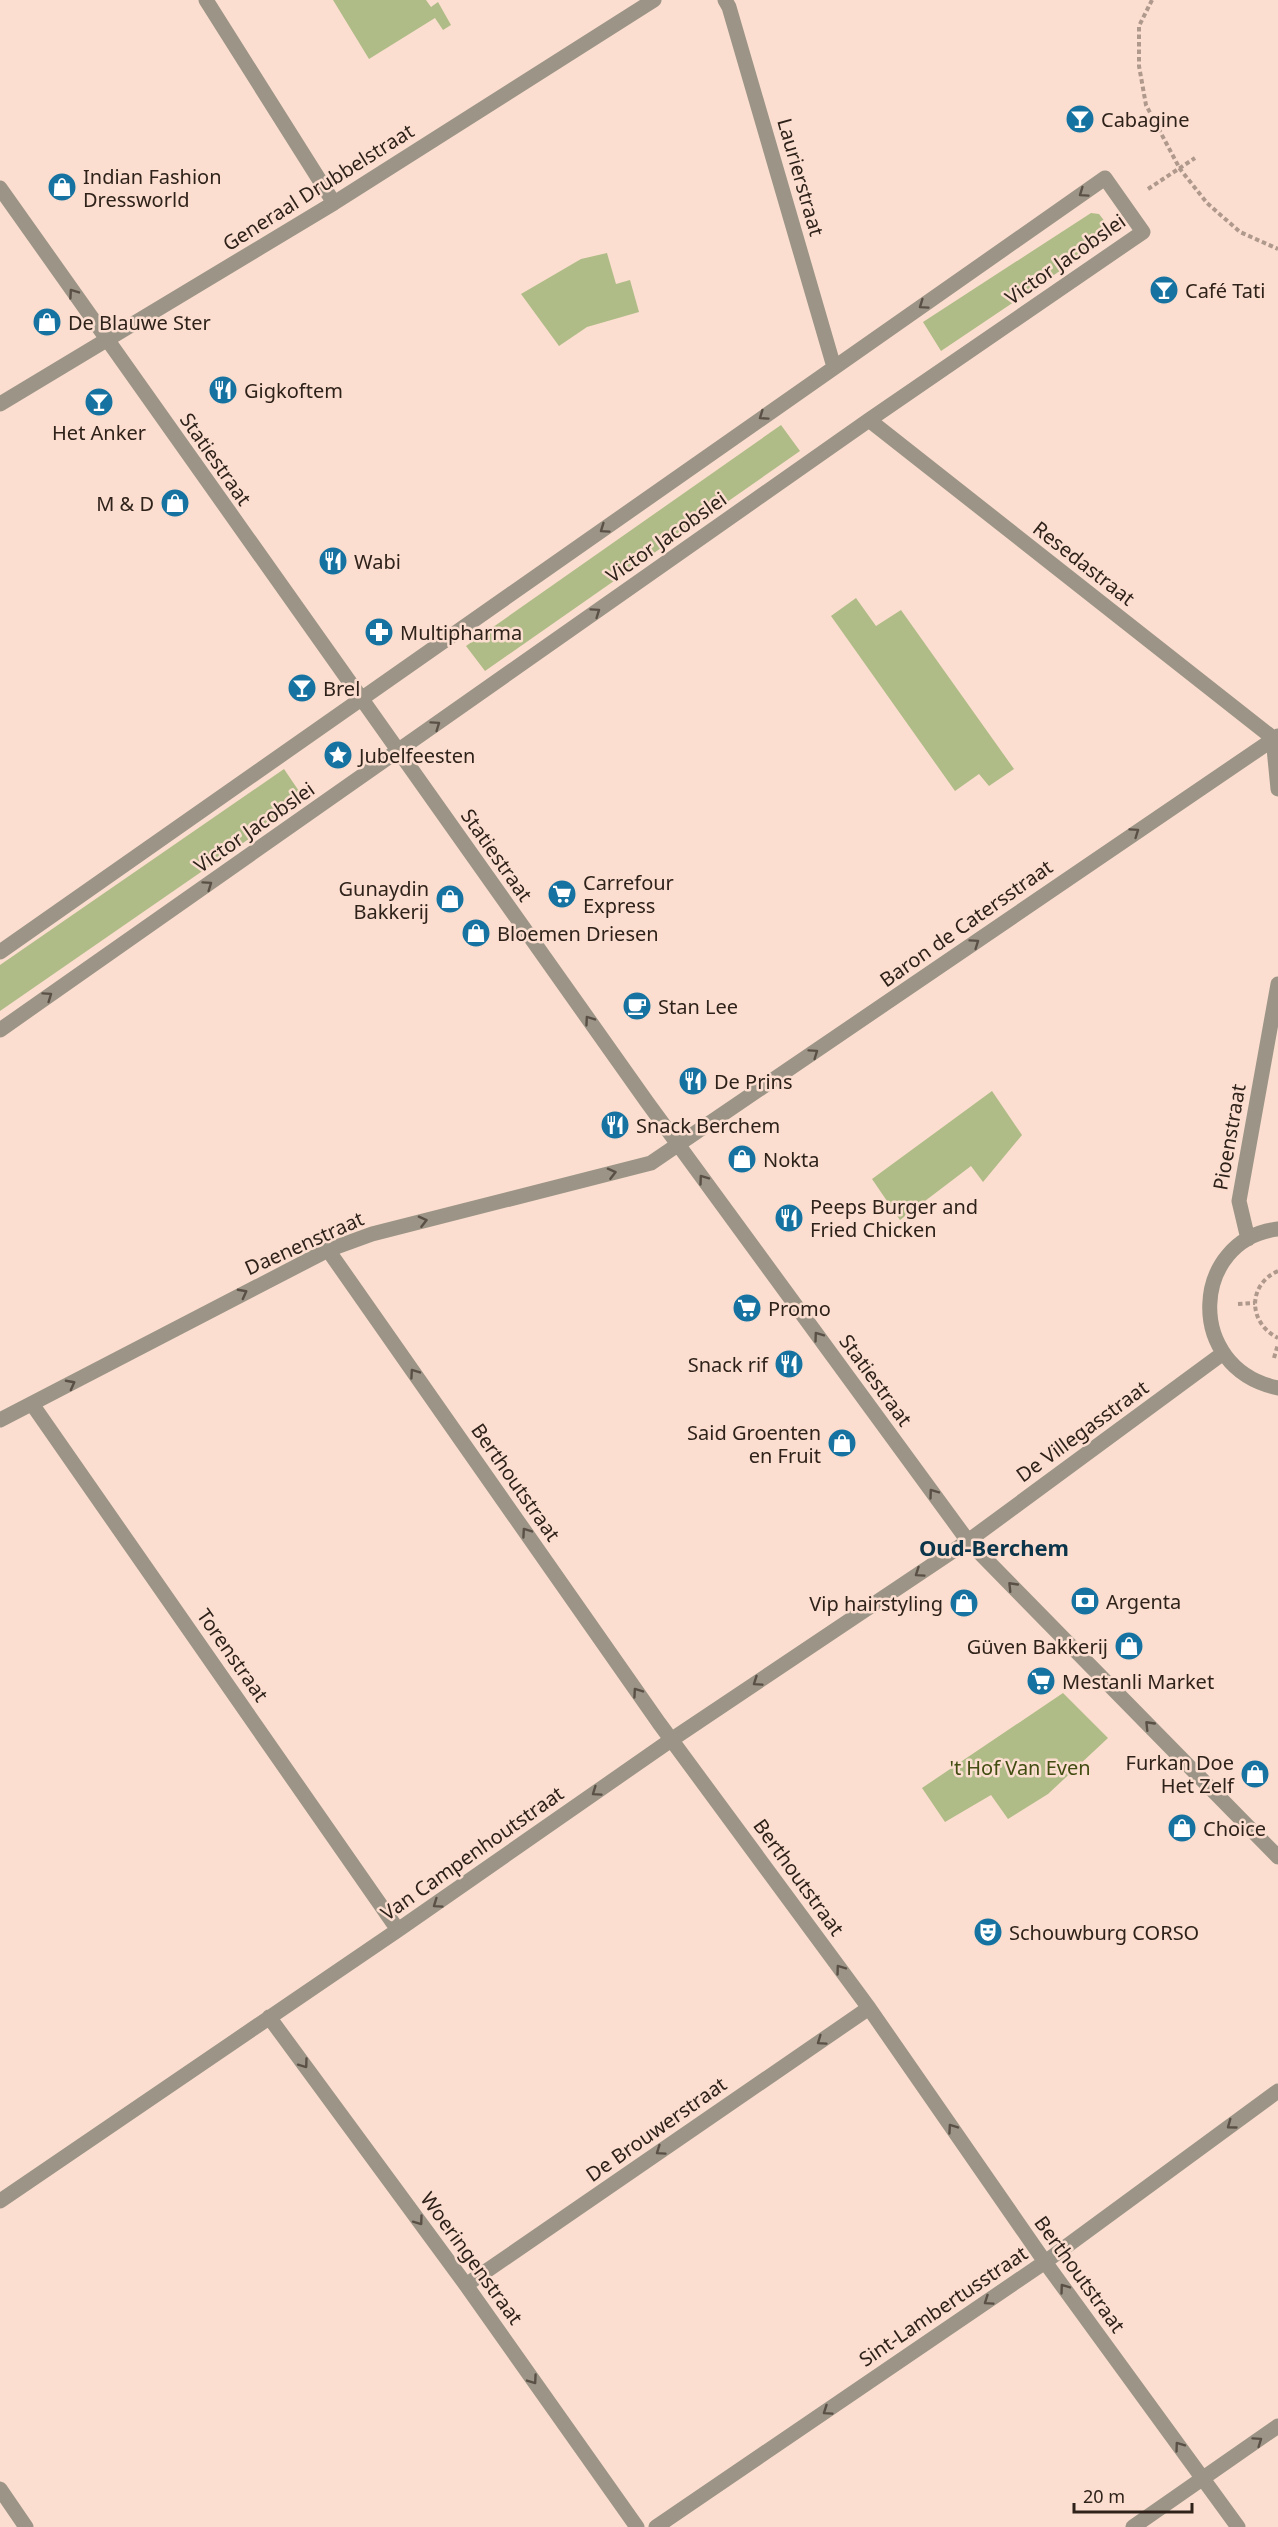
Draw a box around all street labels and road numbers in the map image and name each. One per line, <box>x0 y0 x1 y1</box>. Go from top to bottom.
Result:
street label: Laurierstraat <box>771 115 831 239</box>
street label: Generaal Drubbelstraat <box>217 117 419 257</box>
street label: Victor Jacobslei <box>999 207 1131 311</box>
street label: Statiestraat <box>174 407 258 511</box>
street label: Victor Jacobslei <box>600 485 732 589</box>
street label: Resedastraat <box>1027 515 1141 611</box>
street label: Victor Jacobslei <box>188 775 320 879</box>
street label: Statiestraat <box>455 803 539 907</box>
street label: Baron de Catersstraat <box>874 853 1058 993</box>
street label: Pioenstraat <box>1206 1082 1252 1192</box>
street label: Daenenstraat <box>240 1205 368 1281</box>
street label: Statiestraat <box>834 1329 918 1431</box>
street label: De Villegasstraat <box>1010 1374 1154 1488</box>
street label: Berthoutstraat <box>465 1418 567 1546</box>
street label: Torenstraat <box>191 1603 275 1707</box>
street label: Van Campenhoutstraat <box>375 1780 569 1926</box>
street label: Berthoutstraat <box>747 1813 851 1941</box>
street label: De Brouwerstraat <box>580 2070 732 2188</box>
street label: Woeringenstraat <box>415 2186 529 2330</box>
street label: Berthoutstraat <box>1028 2210 1132 2338</box>
street label: Sint-Lambertusstraat <box>853 2239 1033 2373</box>

